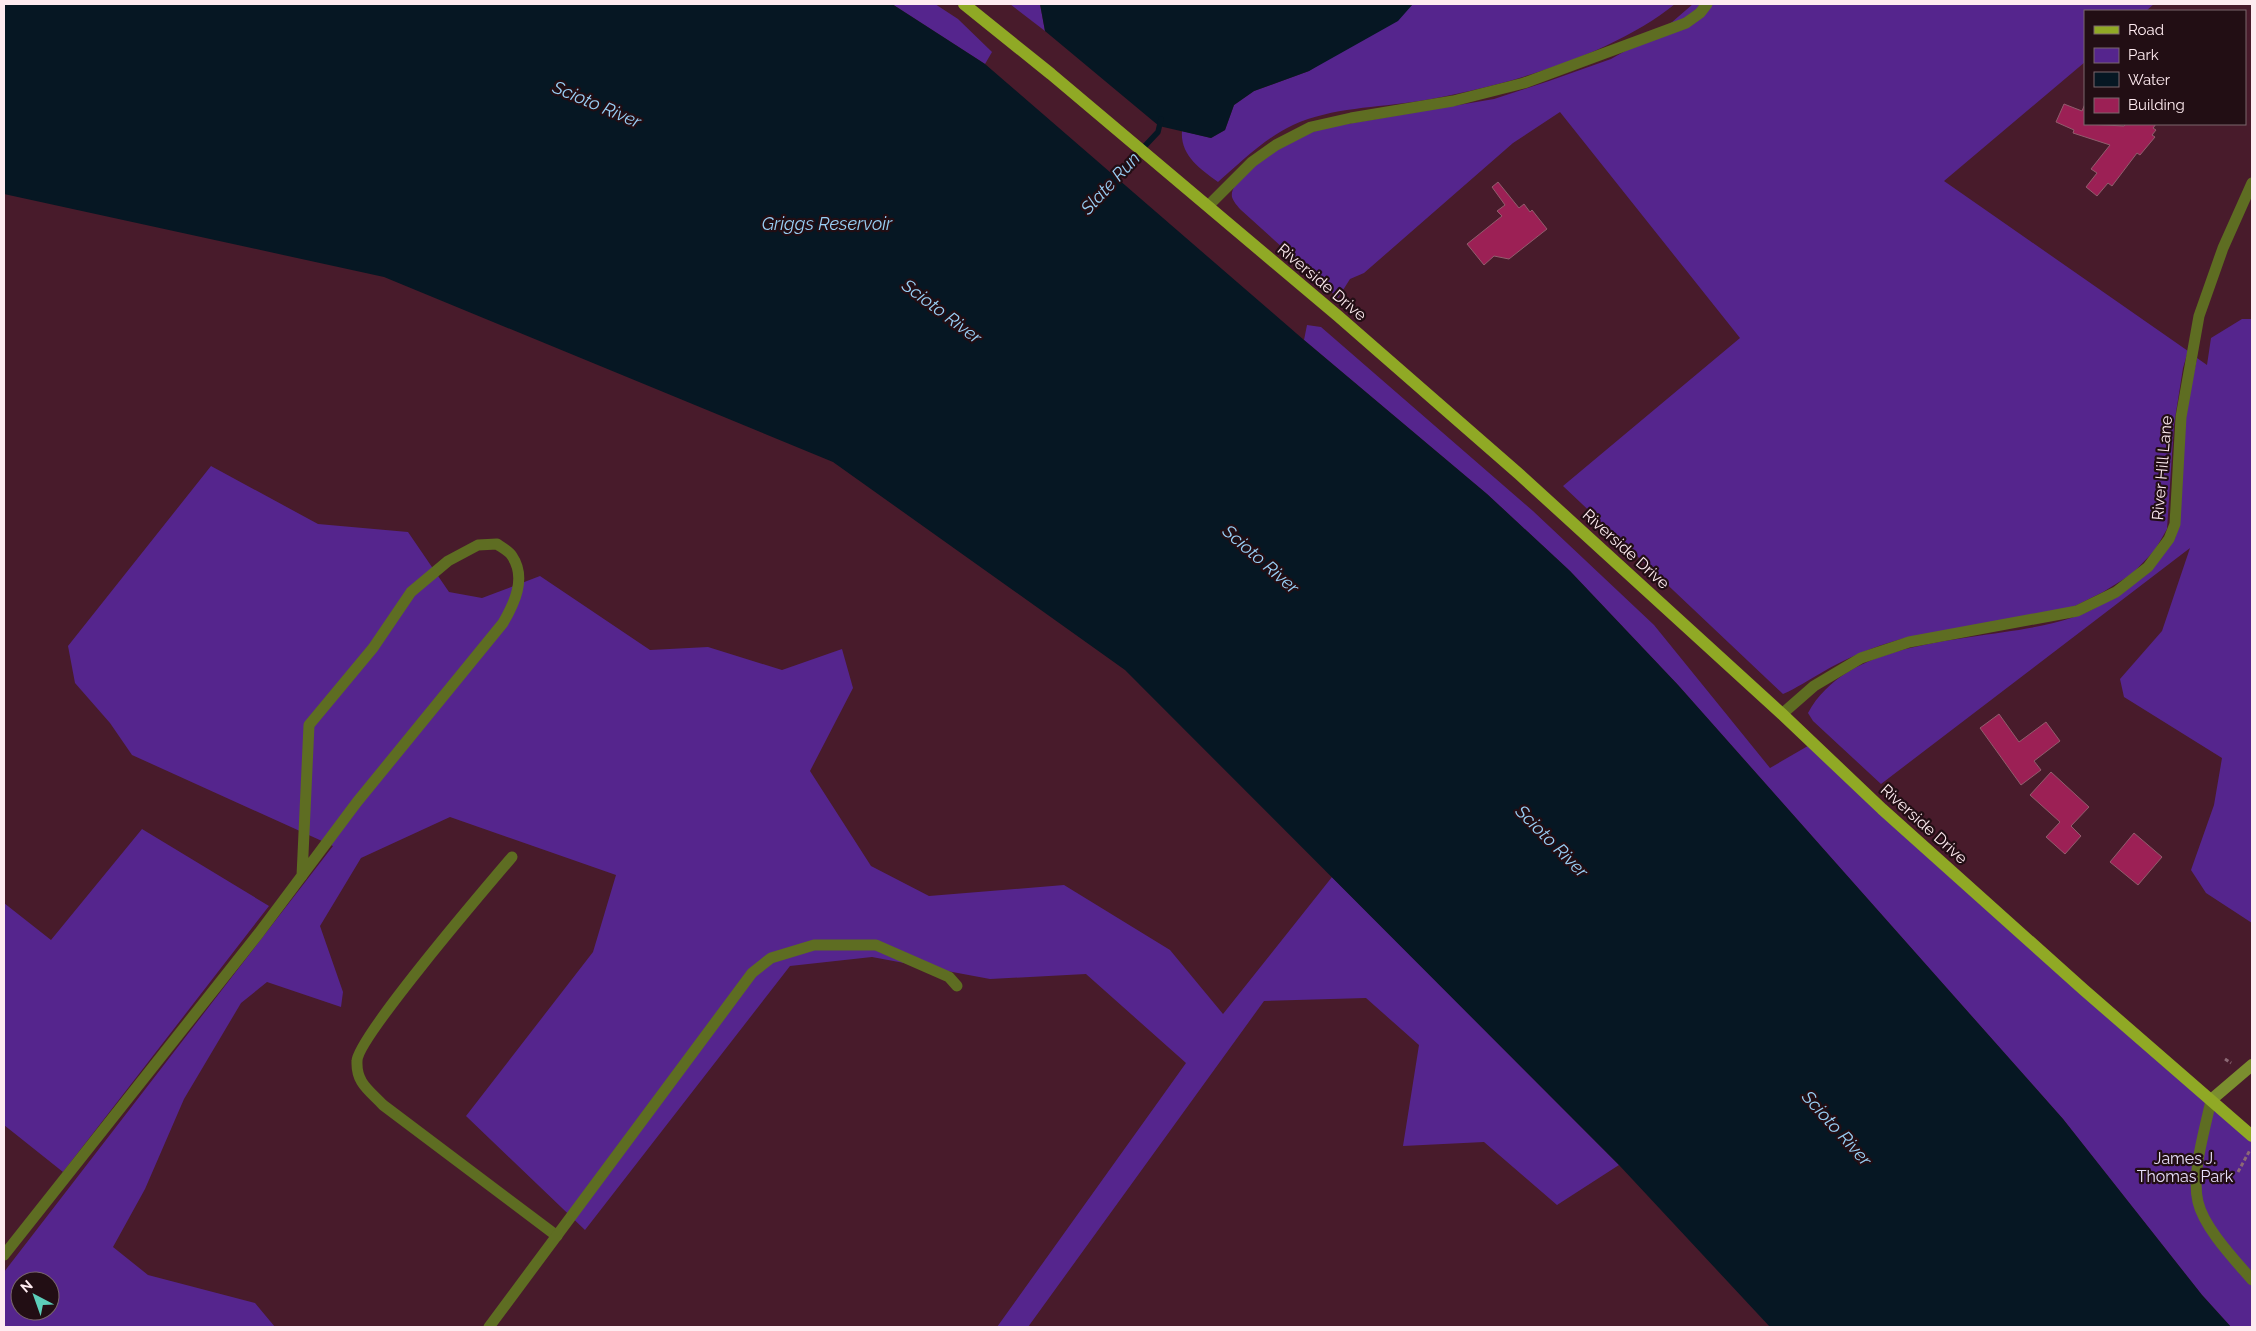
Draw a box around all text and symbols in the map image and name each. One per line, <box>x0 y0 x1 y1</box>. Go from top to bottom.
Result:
legend <box>2084 10 2246 125</box>
text: Road <box>2128 21 2164 39</box>
text: Park <box>2128 46 2159 64</box>
text: Water <box>2128 71 2171 89</box>
water label: Scioto River <box>549 76 645 132</box>
text: Building <box>2128 96 2185 114</box>
water label: Slate Run <box>1075 148 1144 219</box>
water label: Griggs Reservoir <box>762 213 893 234</box>
street label: Riverside Drive <box>1274 239 1370 325</box>
water label: Scioto River <box>897 274 986 348</box>
street label: River Hill Lane <box>2148 415 2176 521</box>
street label: Riverside Drive <box>1579 505 1673 593</box>
water label: Scioto River <box>1218 520 1304 598</box>
street label: Riverside Drive <box>1877 780 1971 868</box>
water label: Scioto River <box>1511 800 1593 882</box>
water label: Scioto River <box>1797 1085 1877 1171</box>
park label: James J. Thomas Park <box>2137 1149 2234 1186</box>
north arrow <box>10 1271 60 1321</box>
text: N <box>17 1277 36 1296</box>

